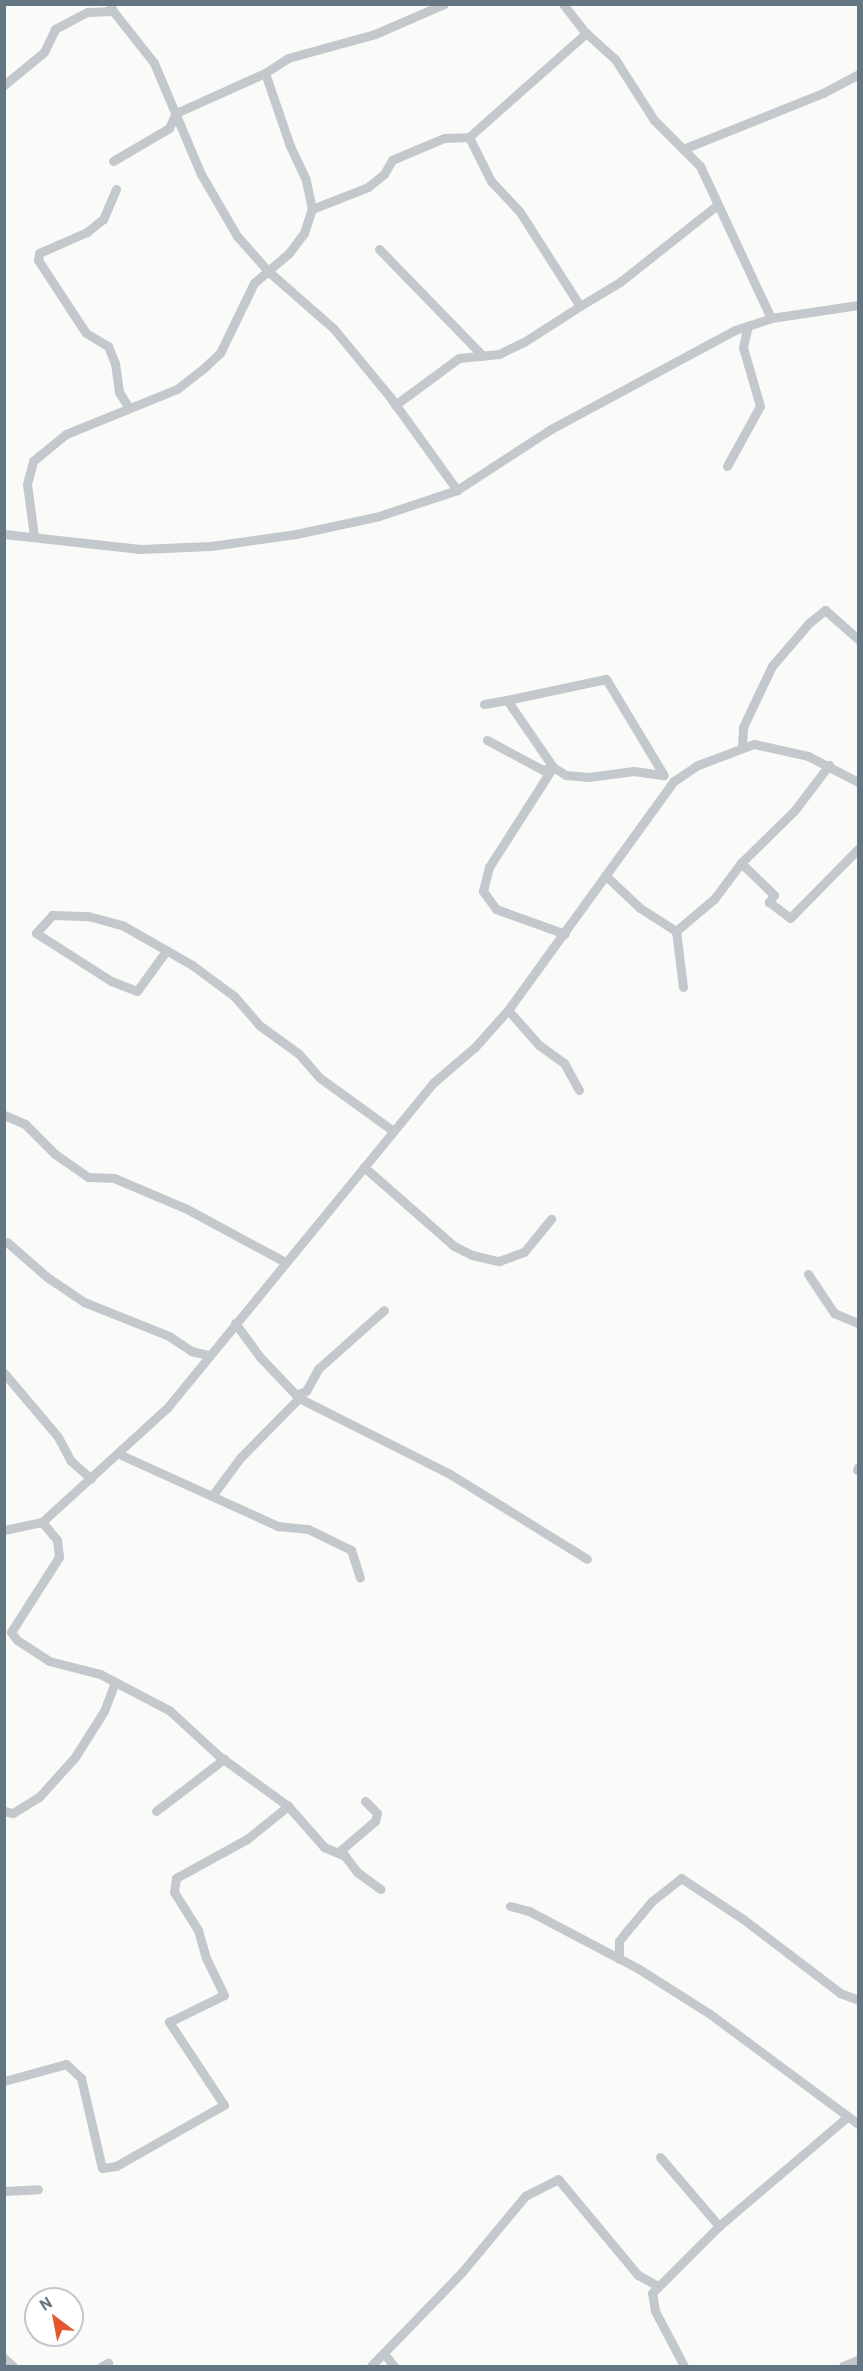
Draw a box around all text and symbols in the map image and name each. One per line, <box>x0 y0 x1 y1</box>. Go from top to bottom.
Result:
north arrow <box>24 2287 84 2347</box>
text: N <box>36 2292 55 2314</box>

